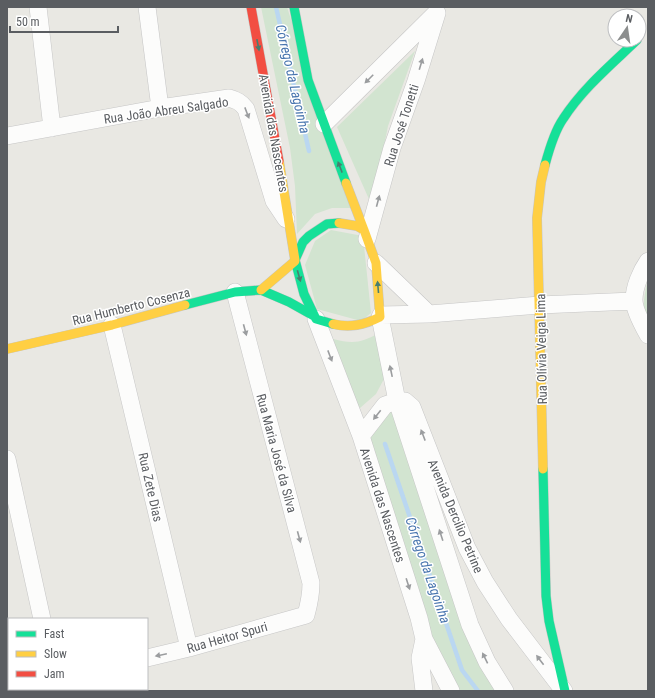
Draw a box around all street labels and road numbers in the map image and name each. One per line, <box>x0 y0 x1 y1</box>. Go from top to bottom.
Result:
street label: Avenida das Nascentes <box>256 73 291 193</box>
street label: Rua José Tonetti <box>381 82 422 168</box>
street label: Rua João Abreu Salgado <box>103 94 229 127</box>
street label: Rua Humberto Cosenza <box>71 285 191 328</box>
street label: Rua Olívia Veiga Lima <box>533 293 550 405</box>
street label: Rua Maria José da Silva <box>253 392 300 514</box>
street label: Avenida das Nascentes <box>357 446 408 564</box>
street label: Rua Zete Dias <box>135 451 166 523</box>
street label: Avenida Dercilio Petrine <box>425 457 486 575</box>
street label: Rua Heitor Spuri <box>185 619 269 656</box>

